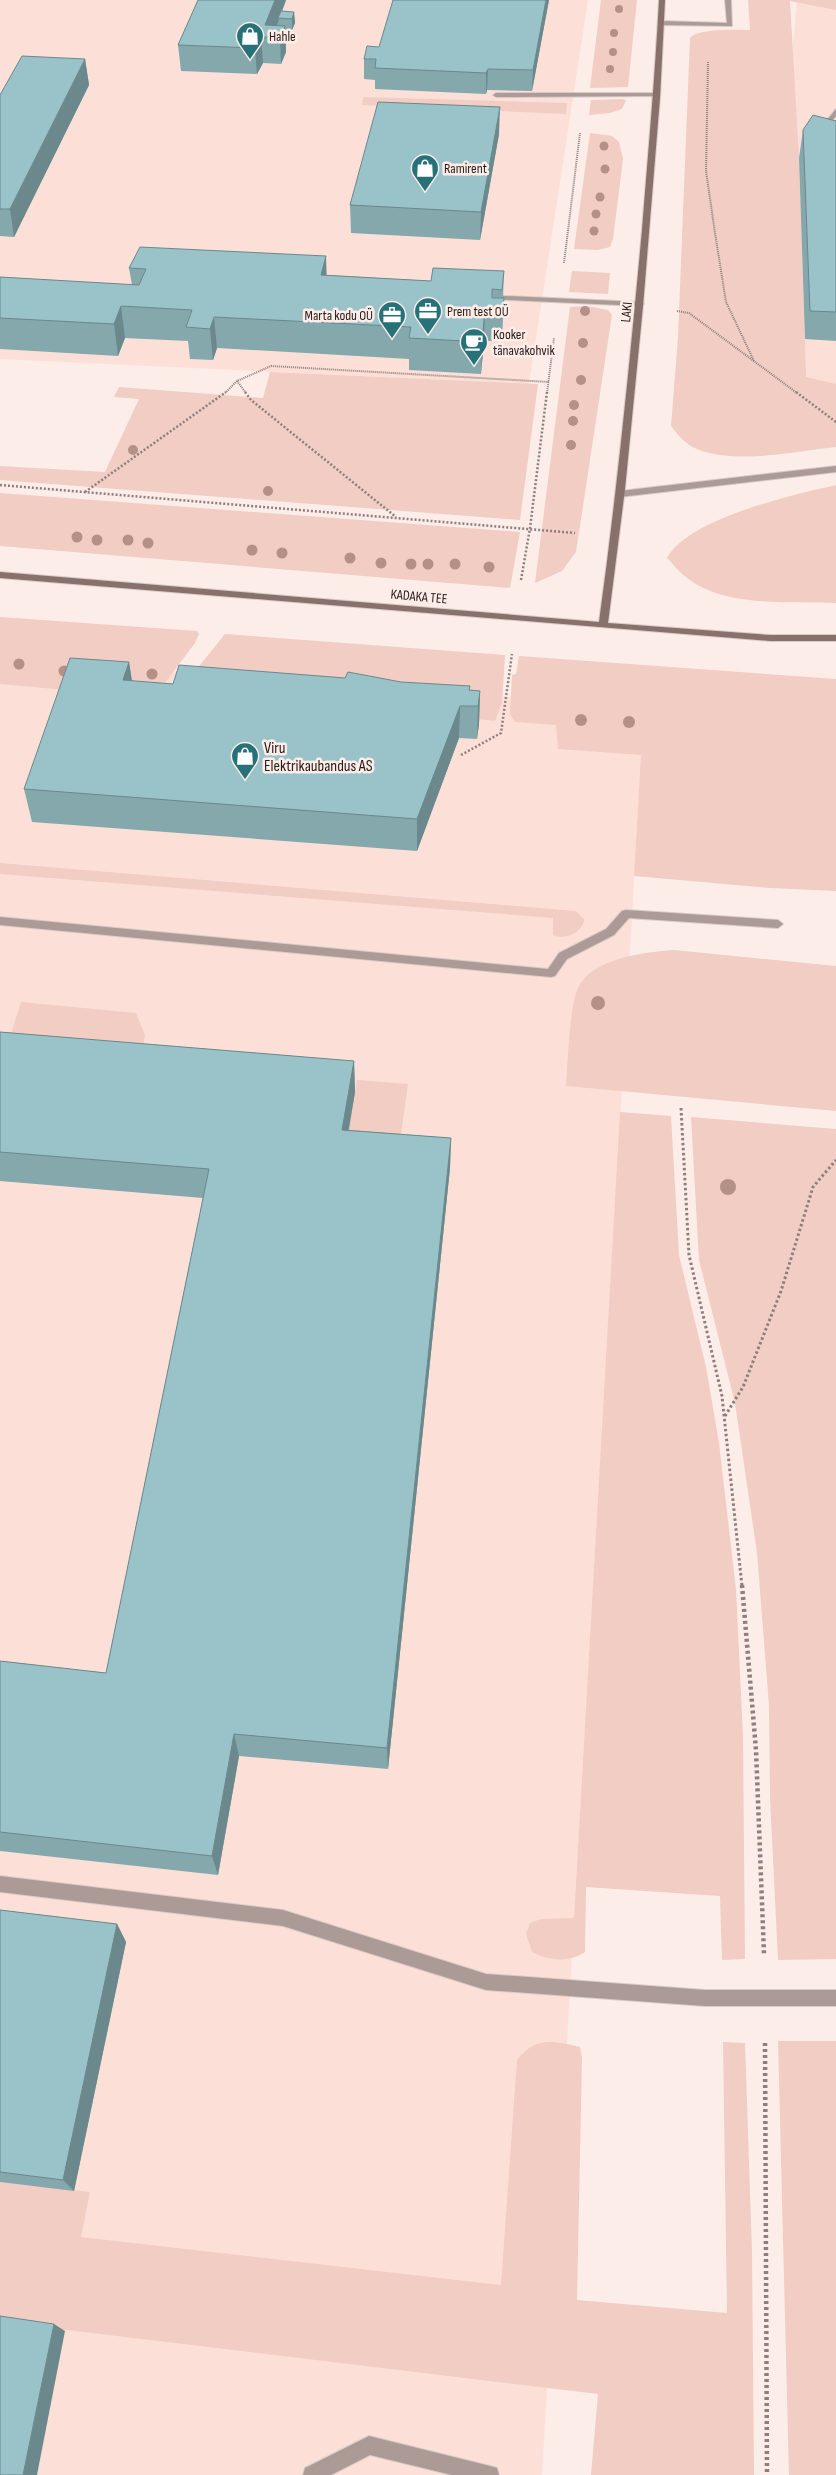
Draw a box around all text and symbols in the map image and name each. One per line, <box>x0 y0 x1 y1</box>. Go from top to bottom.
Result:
shop icon: Hahle <box>235 21 265 60</box>
place label: Hahle <box>269 28 296 45</box>
shop icon: Ramirent <box>410 153 440 192</box>
place label: Ramirent <box>444 160 487 177</box>
office icon: Prem test OÜ <box>413 296 443 335</box>
office icon: Marta kodu OÜ <box>377 300 407 339</box>
street label: LAKI <box>617 301 636 323</box>
place label: Prem test OÜ <box>447 303 509 320</box>
place label: Marta kodu OÜ <box>305 307 373 324</box>
place label: Kooker tänavakohvik <box>493 326 555 359</box>
cafe icon: Kooker tänavakohvik <box>459 327 489 366</box>
street label: KADAKA TEE <box>390 586 448 607</box>
place label: Viru Elektrikaubandus AS <box>264 739 373 776</box>
shop icon: Viru Elektrikaubandus AS <box>230 741 260 780</box>

